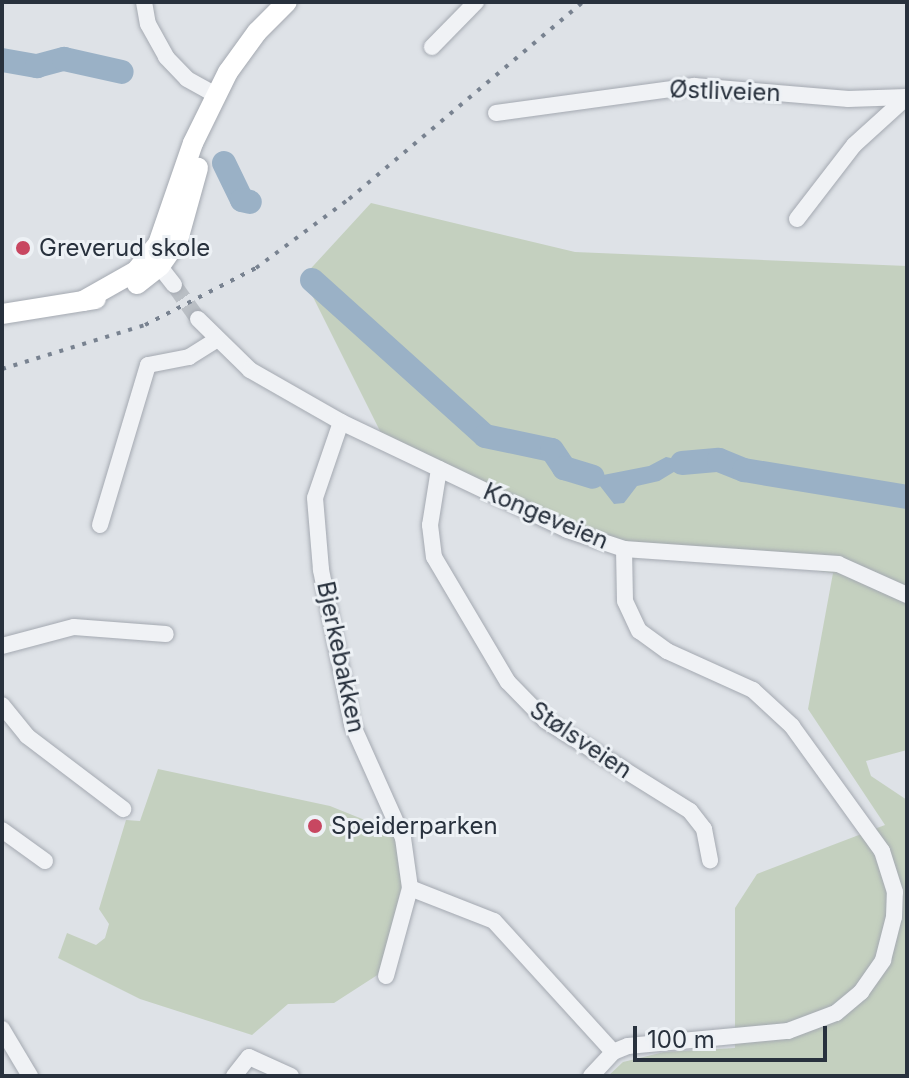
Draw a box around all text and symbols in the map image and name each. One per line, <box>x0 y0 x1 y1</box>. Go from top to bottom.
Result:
street label: Østliveien <box>669 75 781 107</box>
place label: Greverud skole <box>39 234 210 262</box>
marker: Greverud skole <box>14 239 32 257</box>
street label: Kongeveien <box>479 477 613 555</box>
street label: Bjerkebakken <box>311 579 371 735</box>
street label: Stølsveien <box>524 695 638 785</box>
place label: Speiderparken <box>331 812 498 840</box>
marker: Speiderparken <box>306 817 324 835</box>
scale bar <box>637 1010 831 1060</box>
text: 100 m <box>647 1025 715 1054</box>

